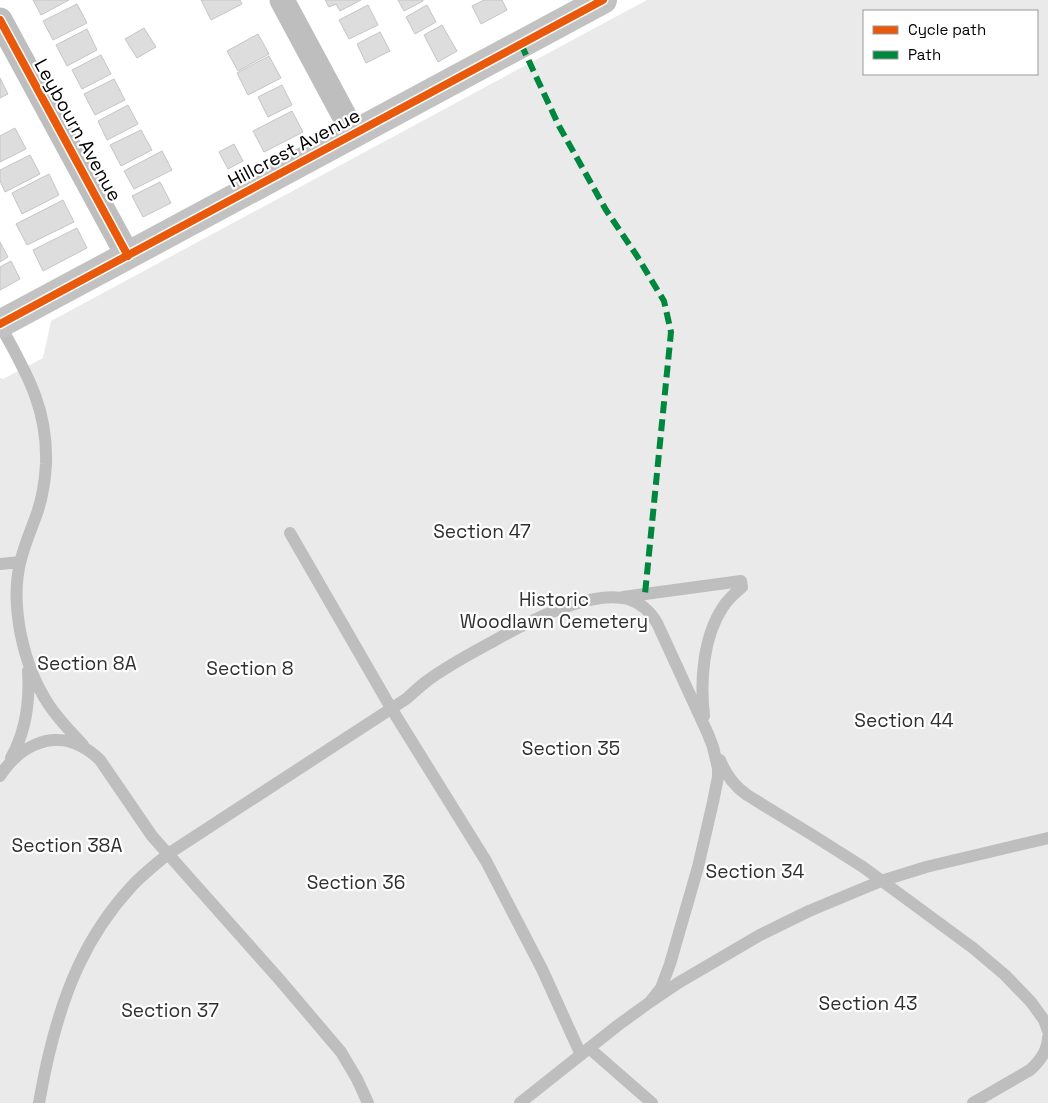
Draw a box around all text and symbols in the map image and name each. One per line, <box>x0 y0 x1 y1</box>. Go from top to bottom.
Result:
legend <box>863 10 1038 75</box>
text: Cycle path <box>908 20 986 39</box>
text: Path <box>908 45 941 64</box>
street label: Leybourn Avenue <box>28 54 128 206</box>
street label: Hillcrest Avenue <box>224 103 364 193</box>
park label: Section 47 <box>433 519 531 544</box>
park label: Historic Woodlawn Cemetery <box>460 587 648 634</box>
park label: Section 8A <box>37 651 137 676</box>
park label: Section 8 <box>206 656 294 681</box>
park label: Section 44 <box>854 708 954 733</box>
park label: Section 35 <box>522 736 620 761</box>
park label: Section 38A <box>12 833 122 858</box>
park label: Section 34 <box>706 859 805 884</box>
park label: Section 36 <box>307 870 405 895</box>
park label: Section 43 <box>819 991 917 1016</box>
park label: Section 37 <box>121 998 219 1023</box>

